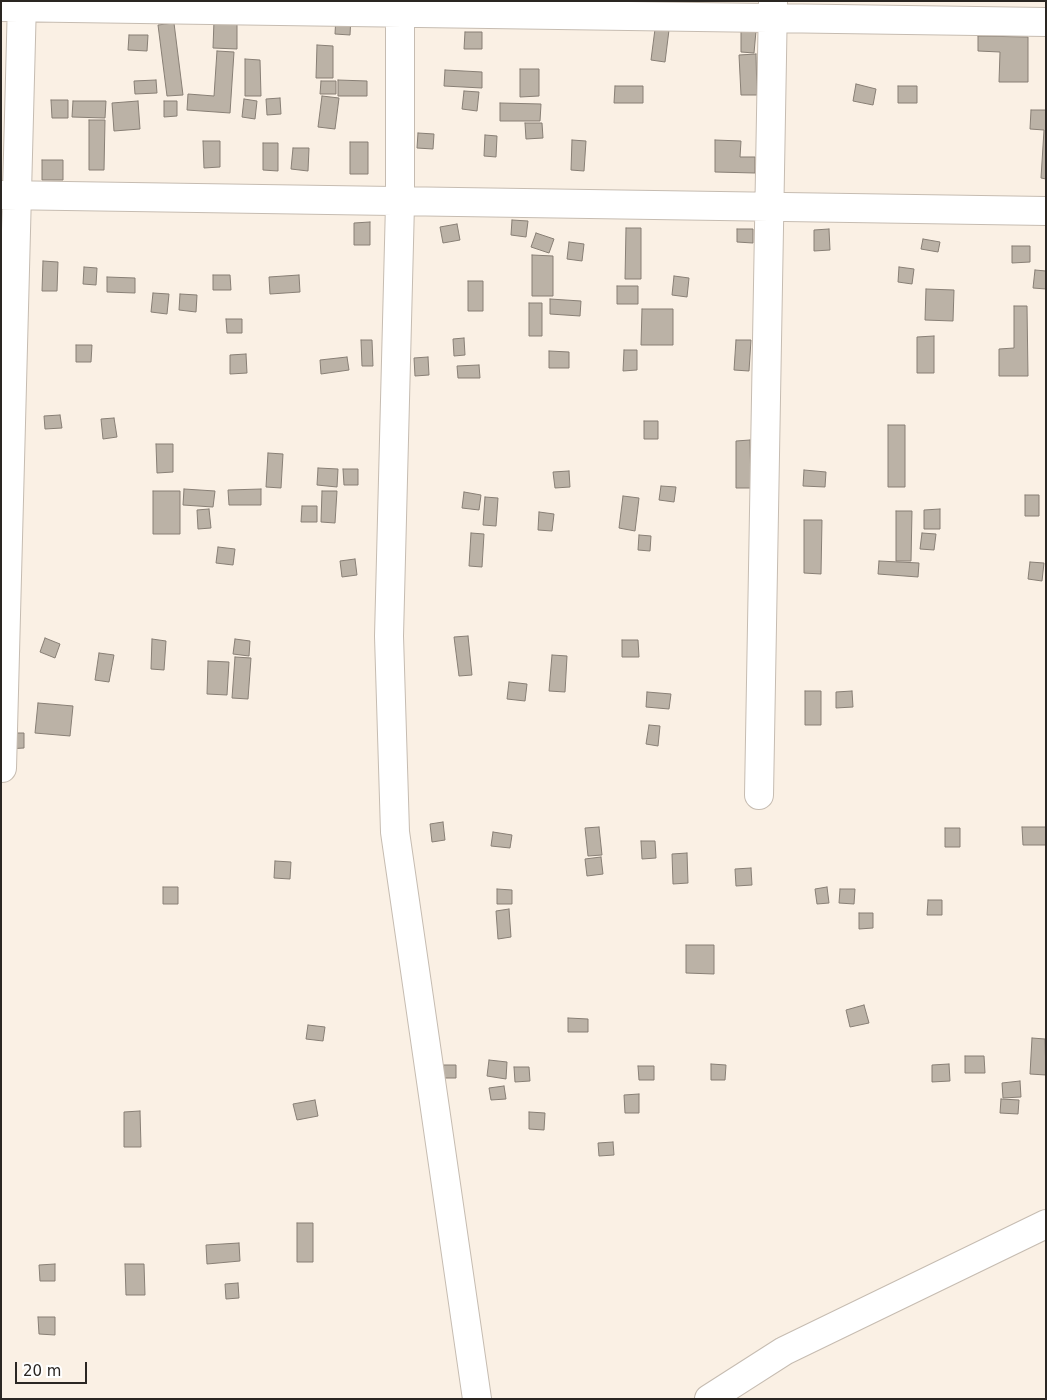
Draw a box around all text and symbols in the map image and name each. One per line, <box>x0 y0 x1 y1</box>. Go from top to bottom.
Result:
scale bar <box>18 1352 90 1384</box>
text: 20 m <box>23 1362 61 1380</box>

